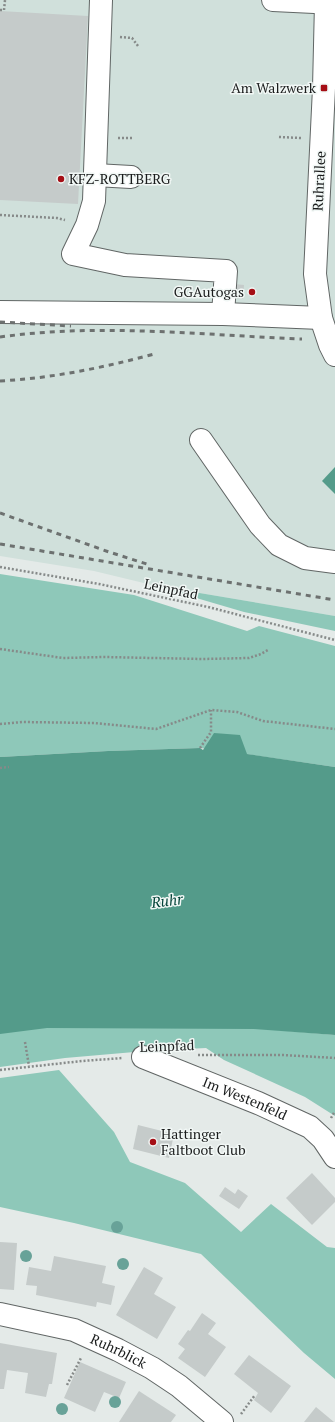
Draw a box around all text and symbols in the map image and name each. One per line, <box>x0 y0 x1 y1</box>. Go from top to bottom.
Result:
place label: Am Walzwerk <box>231 78 317 97</box>
marker: Am Walzwerk <box>319 83 329 93</box>
street label: Ruhrallee <box>307 150 330 212</box>
place label: KFZ-ROTTBERG <box>69 169 171 188</box>
marker: KFZ-ROTTBERG <box>56 174 66 184</box>
place label: GGAutogas <box>174 282 244 301</box>
marker: GGAutogas <box>247 287 257 297</box>
street label: Leinpfad <box>142 574 200 604</box>
water label: Ruhr <box>149 888 185 912</box>
street label: Leinpfad <box>139 1035 195 1056</box>
street label: Im Westenfeld <box>200 1072 291 1124</box>
place label: Hattinger Faltboot Club <box>161 1124 246 1159</box>
marker: Hattinger Faltboot Club <box>148 1137 158 1147</box>
street label: Ruhrblick <box>88 1329 151 1373</box>

